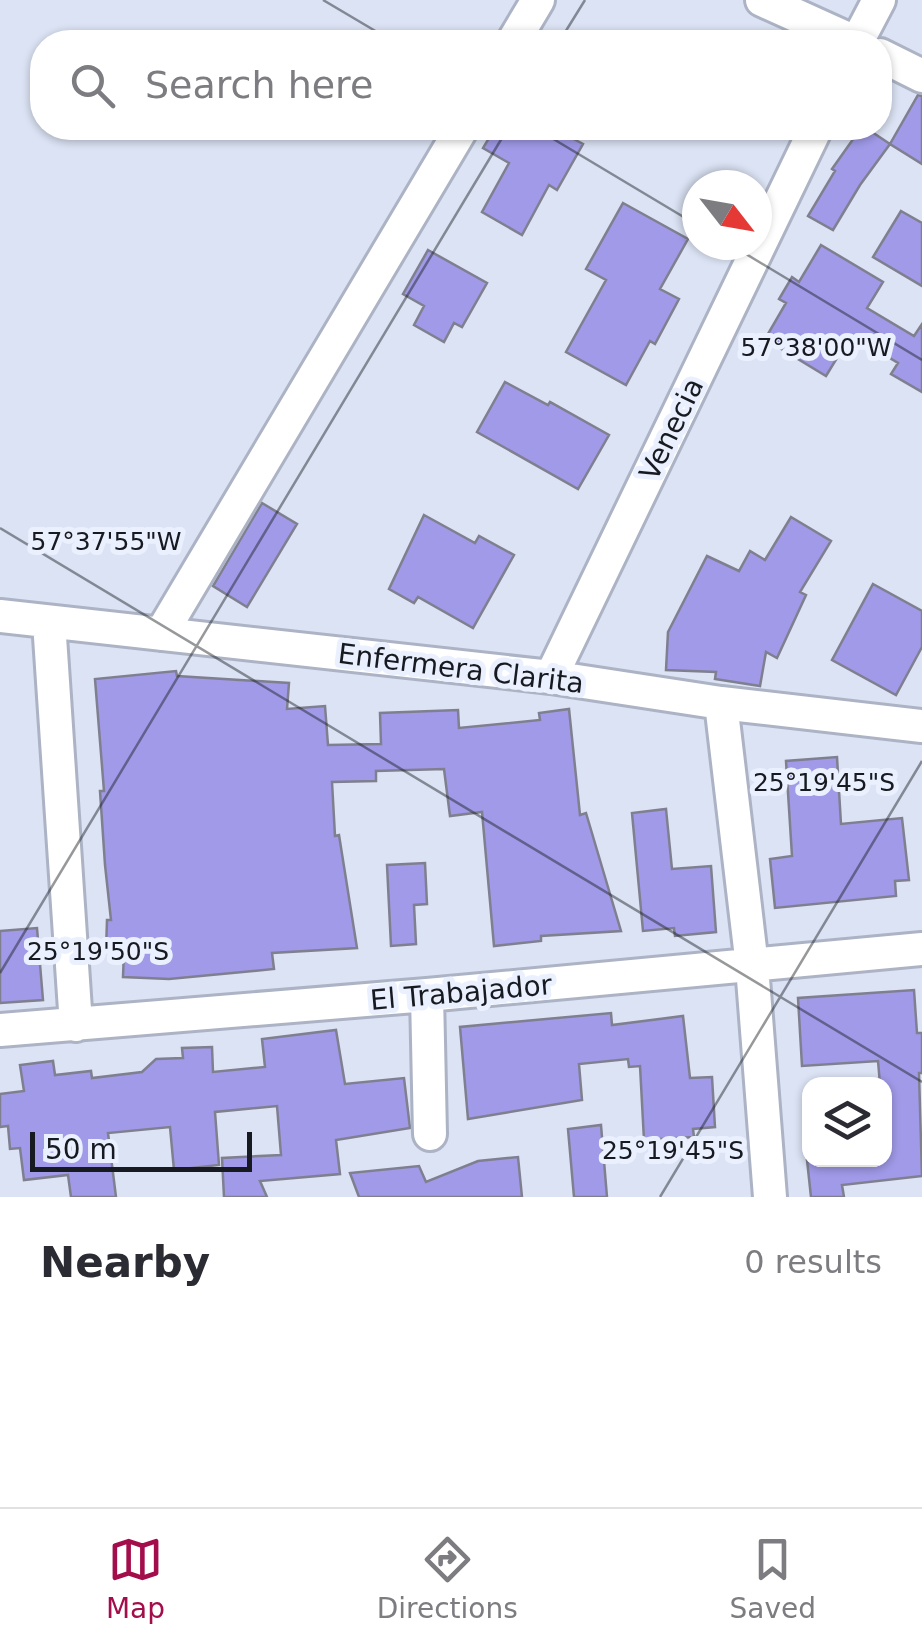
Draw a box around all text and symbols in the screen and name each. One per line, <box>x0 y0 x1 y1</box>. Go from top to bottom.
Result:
search box <box>30 30 892 140</box>
icon: search <box>65 58 120 113</box>
text: Search here <box>145 63 373 107</box>
north arrow <box>682 170 772 260</box>
text: 57°38'00"W <box>740 333 892 362</box>
street label: Venecia <box>633 373 710 486</box>
text: 57°37'55"W <box>30 527 182 556</box>
street label: Enfermera Clarita <box>336 637 586 700</box>
text: 25°19'45"S <box>753 768 895 797</box>
text: 25°19'50"S <box>27 937 169 966</box>
street label: El Trabajador <box>369 968 554 1017</box>
map controls <box>802 1077 892 1167</box>
button: layers <box>802 1077 892 1167</box>
scale bar <box>30 1127 252 1172</box>
text: 50 m <box>45 1133 117 1166</box>
text: 25°19'45"S <box>602 1136 744 1165</box>
text: Nearby <box>40 1238 210 1287</box>
text: 0 results <box>744 1243 882 1281</box>
tab: Map <box>106 1532 165 1625</box>
tab: Directions <box>377 1532 518 1625</box>
tab: Saved <box>730 1532 816 1625</box>

